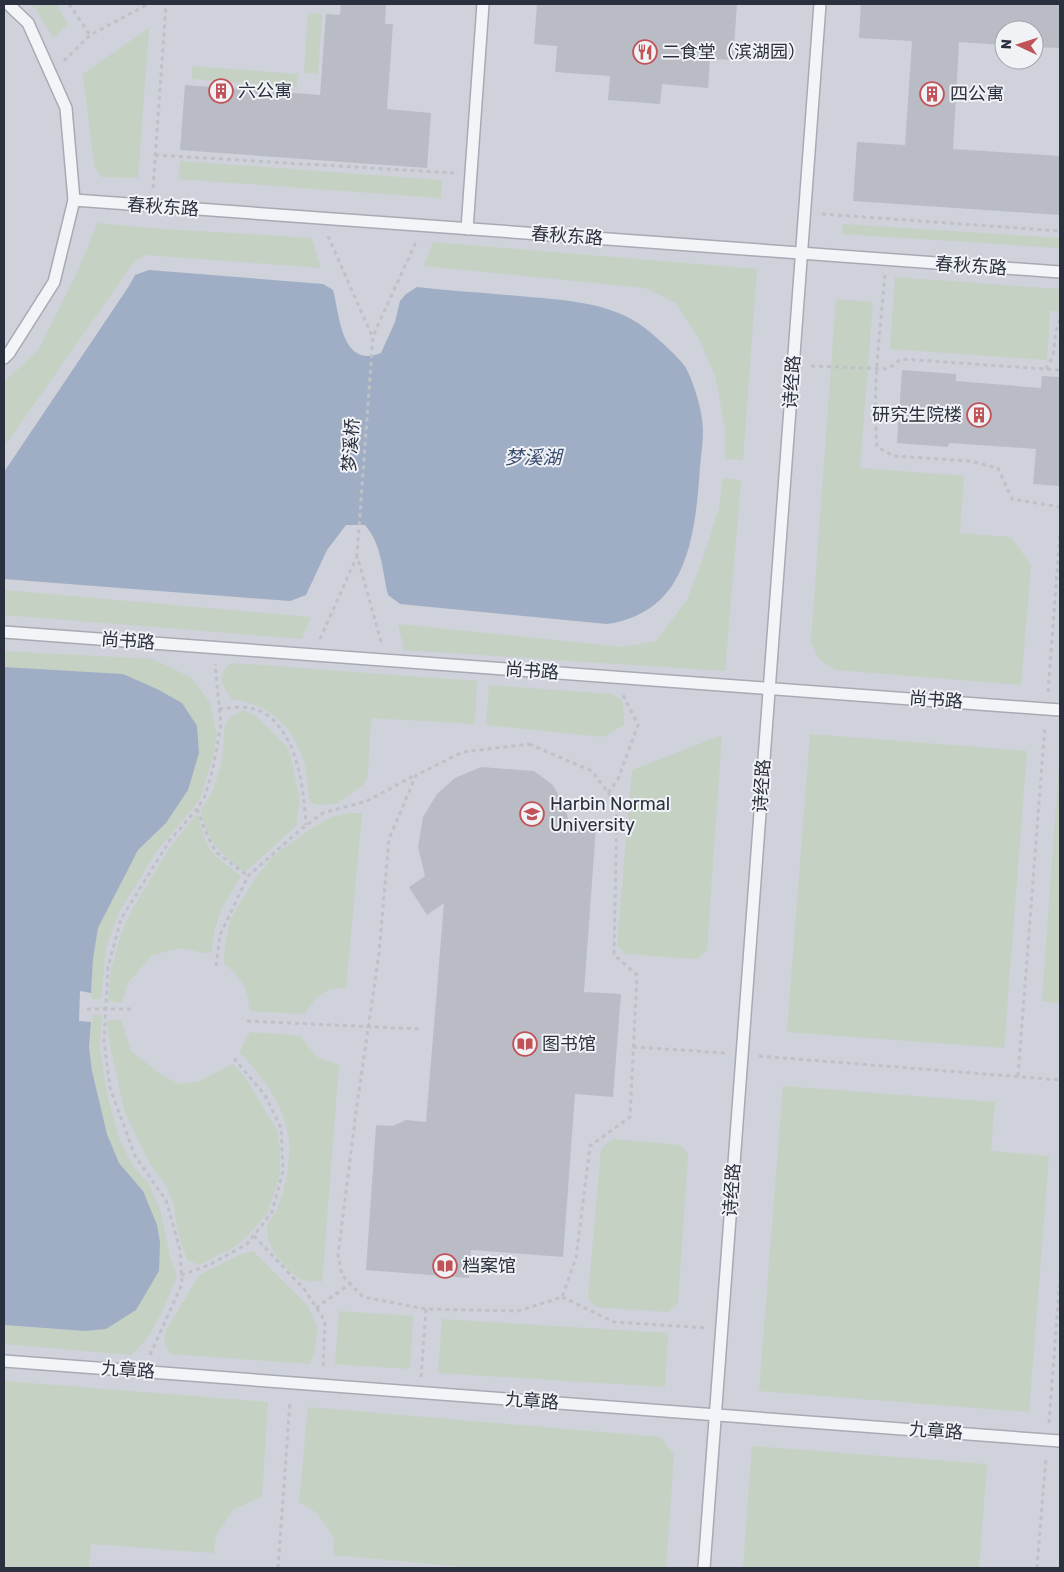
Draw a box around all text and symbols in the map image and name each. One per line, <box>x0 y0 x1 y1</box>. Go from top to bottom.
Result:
north arrow <box>994 20 1044 70</box>
restaurant icon: 二食堂（滨湖园） <box>632 39 658 65</box>
text: N <box>998 39 1015 50</box>
place label: 二食堂（滨湖园） <box>662 41 806 63</box>
building icon: 六公寓 <box>208 78 234 104</box>
place label: 六公寓 <box>238 80 292 102</box>
building icon: 四公寓 <box>919 81 945 107</box>
place label: 四公寓 <box>950 83 1004 105</box>
street label: 春秋东路 <box>126 194 200 220</box>
street label: 春秋东路 <box>530 223 604 249</box>
street label: 春秋东路 <box>934 253 1008 279</box>
street label: 诗经路 <box>779 354 805 410</box>
building icon: 研究生院楼 <box>966 402 992 428</box>
place label: 研究生院楼 <box>872 404 962 426</box>
street label: 梦溪桥 <box>338 417 364 473</box>
water label: 梦溪湖 <box>504 446 564 469</box>
street label: 尚书路 <box>100 628 156 654</box>
street label: 尚书路 <box>504 658 560 684</box>
street label: 尚书路 <box>908 687 964 713</box>
street label: 诗经路 <box>749 758 775 814</box>
place label: Harbin Normal University <box>550 793 670 836</box>
school or university icon: Harbin Normal University <box>519 801 545 827</box>
library icon: 图书馆 <box>512 1031 538 1057</box>
place label: 图书馆 <box>542 1033 596 1055</box>
street label: 诗经路 <box>719 1162 745 1218</box>
library icon: 档案馆 <box>432 1253 458 1279</box>
place label: 档案馆 <box>462 1255 516 1277</box>
street label: 九章路 <box>100 1357 156 1383</box>
street label: 九章路 <box>504 1388 560 1414</box>
street label: 九章路 <box>908 1418 964 1444</box>

